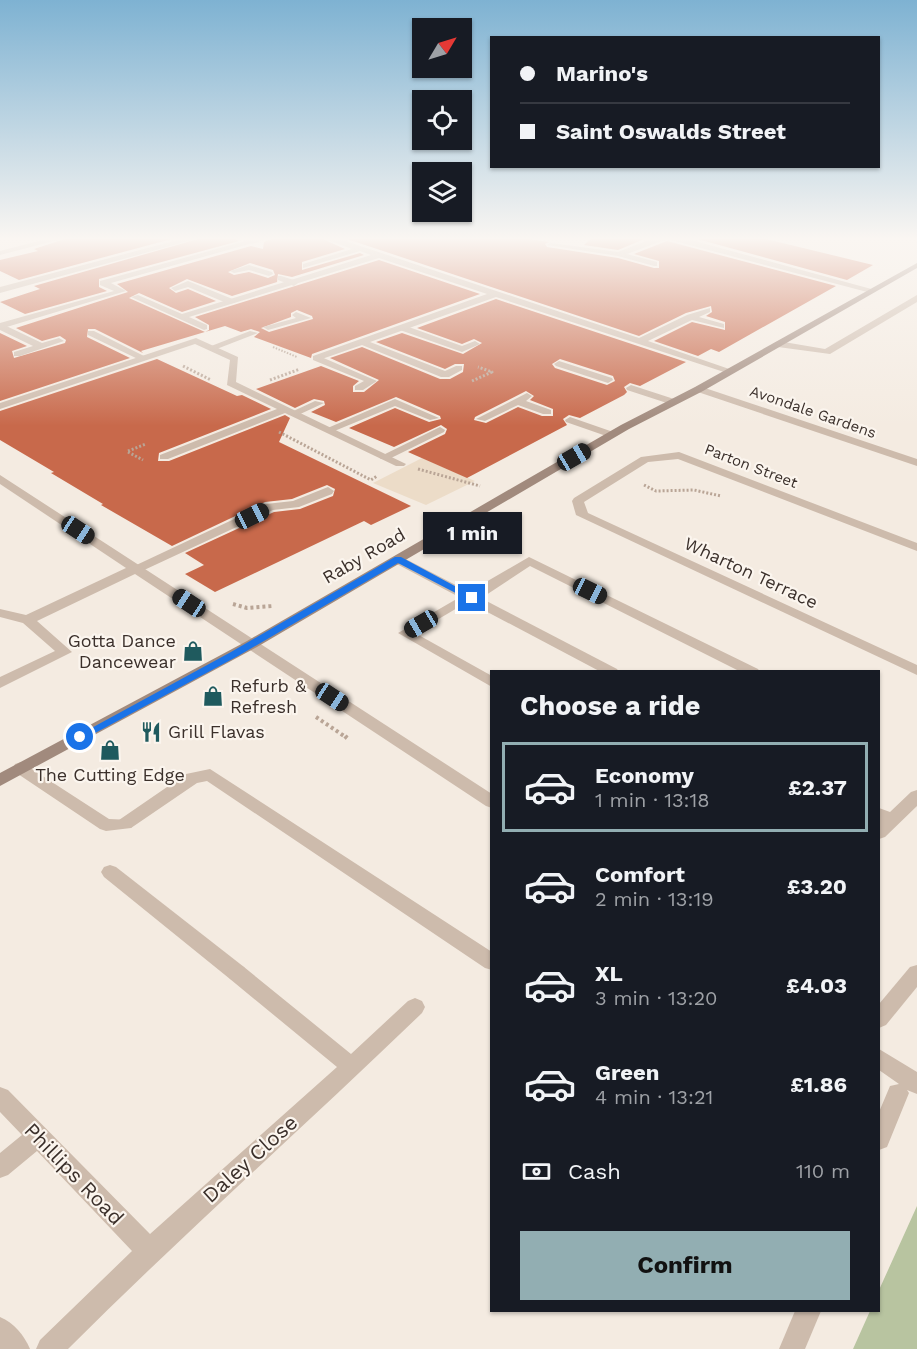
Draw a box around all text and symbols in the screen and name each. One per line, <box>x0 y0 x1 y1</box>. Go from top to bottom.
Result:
north arrow <box>412 18 472 78</box>
map controls <box>412 18 472 222</box>
text: Marino's <box>556 61 648 86</box>
button: locate <box>412 90 472 150</box>
text: Saint Oswalds Street <box>556 119 786 144</box>
button: layers <box>412 162 472 222</box>
street label: Avondale Gardens <box>748 382 879 442</box>
car <box>554 440 594 474</box>
street label: Parton Street <box>702 440 801 492</box>
car <box>232 500 272 532</box>
callout: 1 min <box>422 511 522 553</box>
car <box>58 513 98 547</box>
text: 1 min <box>447 521 498 545</box>
street label: Raby Road <box>319 523 409 588</box>
street label: Wharton Terrace <box>681 532 821 613</box>
car <box>570 575 610 607</box>
route end <box>458 584 485 611</box>
car <box>169 586 209 620</box>
car <box>401 607 441 641</box>
place label: Gotta Dance Dancewear <box>68 630 176 672</box>
shop icon: Gotta Dance Dancewear <box>181 639 205 663</box>
place label: Refurb & Refresh <box>230 675 307 717</box>
car <box>312 680 352 714</box>
shop icon: Refurb & Refresh <box>201 684 225 708</box>
text: Choose a ride <box>520 690 700 722</box>
restaurant icon: Grill Flavas <box>139 720 163 744</box>
place label: Grill Flavas <box>168 721 265 742</box>
route start <box>66 723 93 750</box>
shop icon: The Cutting Edge <box>98 738 122 762</box>
icon: car <box>523 760 577 814</box>
text: Economy <box>595 763 694 788</box>
place label: The Cutting Edge <box>35 764 185 785</box>
text: £2.37 <box>788 775 847 800</box>
text: 1 min · 13:18 <box>595 788 710 812</box>
icon: car <box>523 859 577 913</box>
text: Comfort <box>595 862 685 887</box>
text: £3.20 <box>787 874 847 899</box>
text: 2 min · 13:19 <box>595 887 714 911</box>
icon: car <box>523 958 577 1012</box>
text: XL <box>595 961 623 986</box>
text: £4.03 <box>786 973 847 998</box>
text: 3 min · 13:20 <box>595 986 717 1010</box>
icon: car <box>523 1057 577 1111</box>
text: Green <box>595 1060 659 1085</box>
text: £1.86 <box>790 1072 847 1097</box>
text: 4 min · 13:21 <box>595 1085 713 1109</box>
street label: Daley Close <box>197 1109 302 1208</box>
street label: Phillips Road <box>19 1117 129 1230</box>
icon: cash <box>520 1155 553 1188</box>
text: Cash <box>568 1159 621 1184</box>
text: 110 m <box>796 1159 850 1183</box>
button: Confirm <box>520 1231 850 1300</box>

